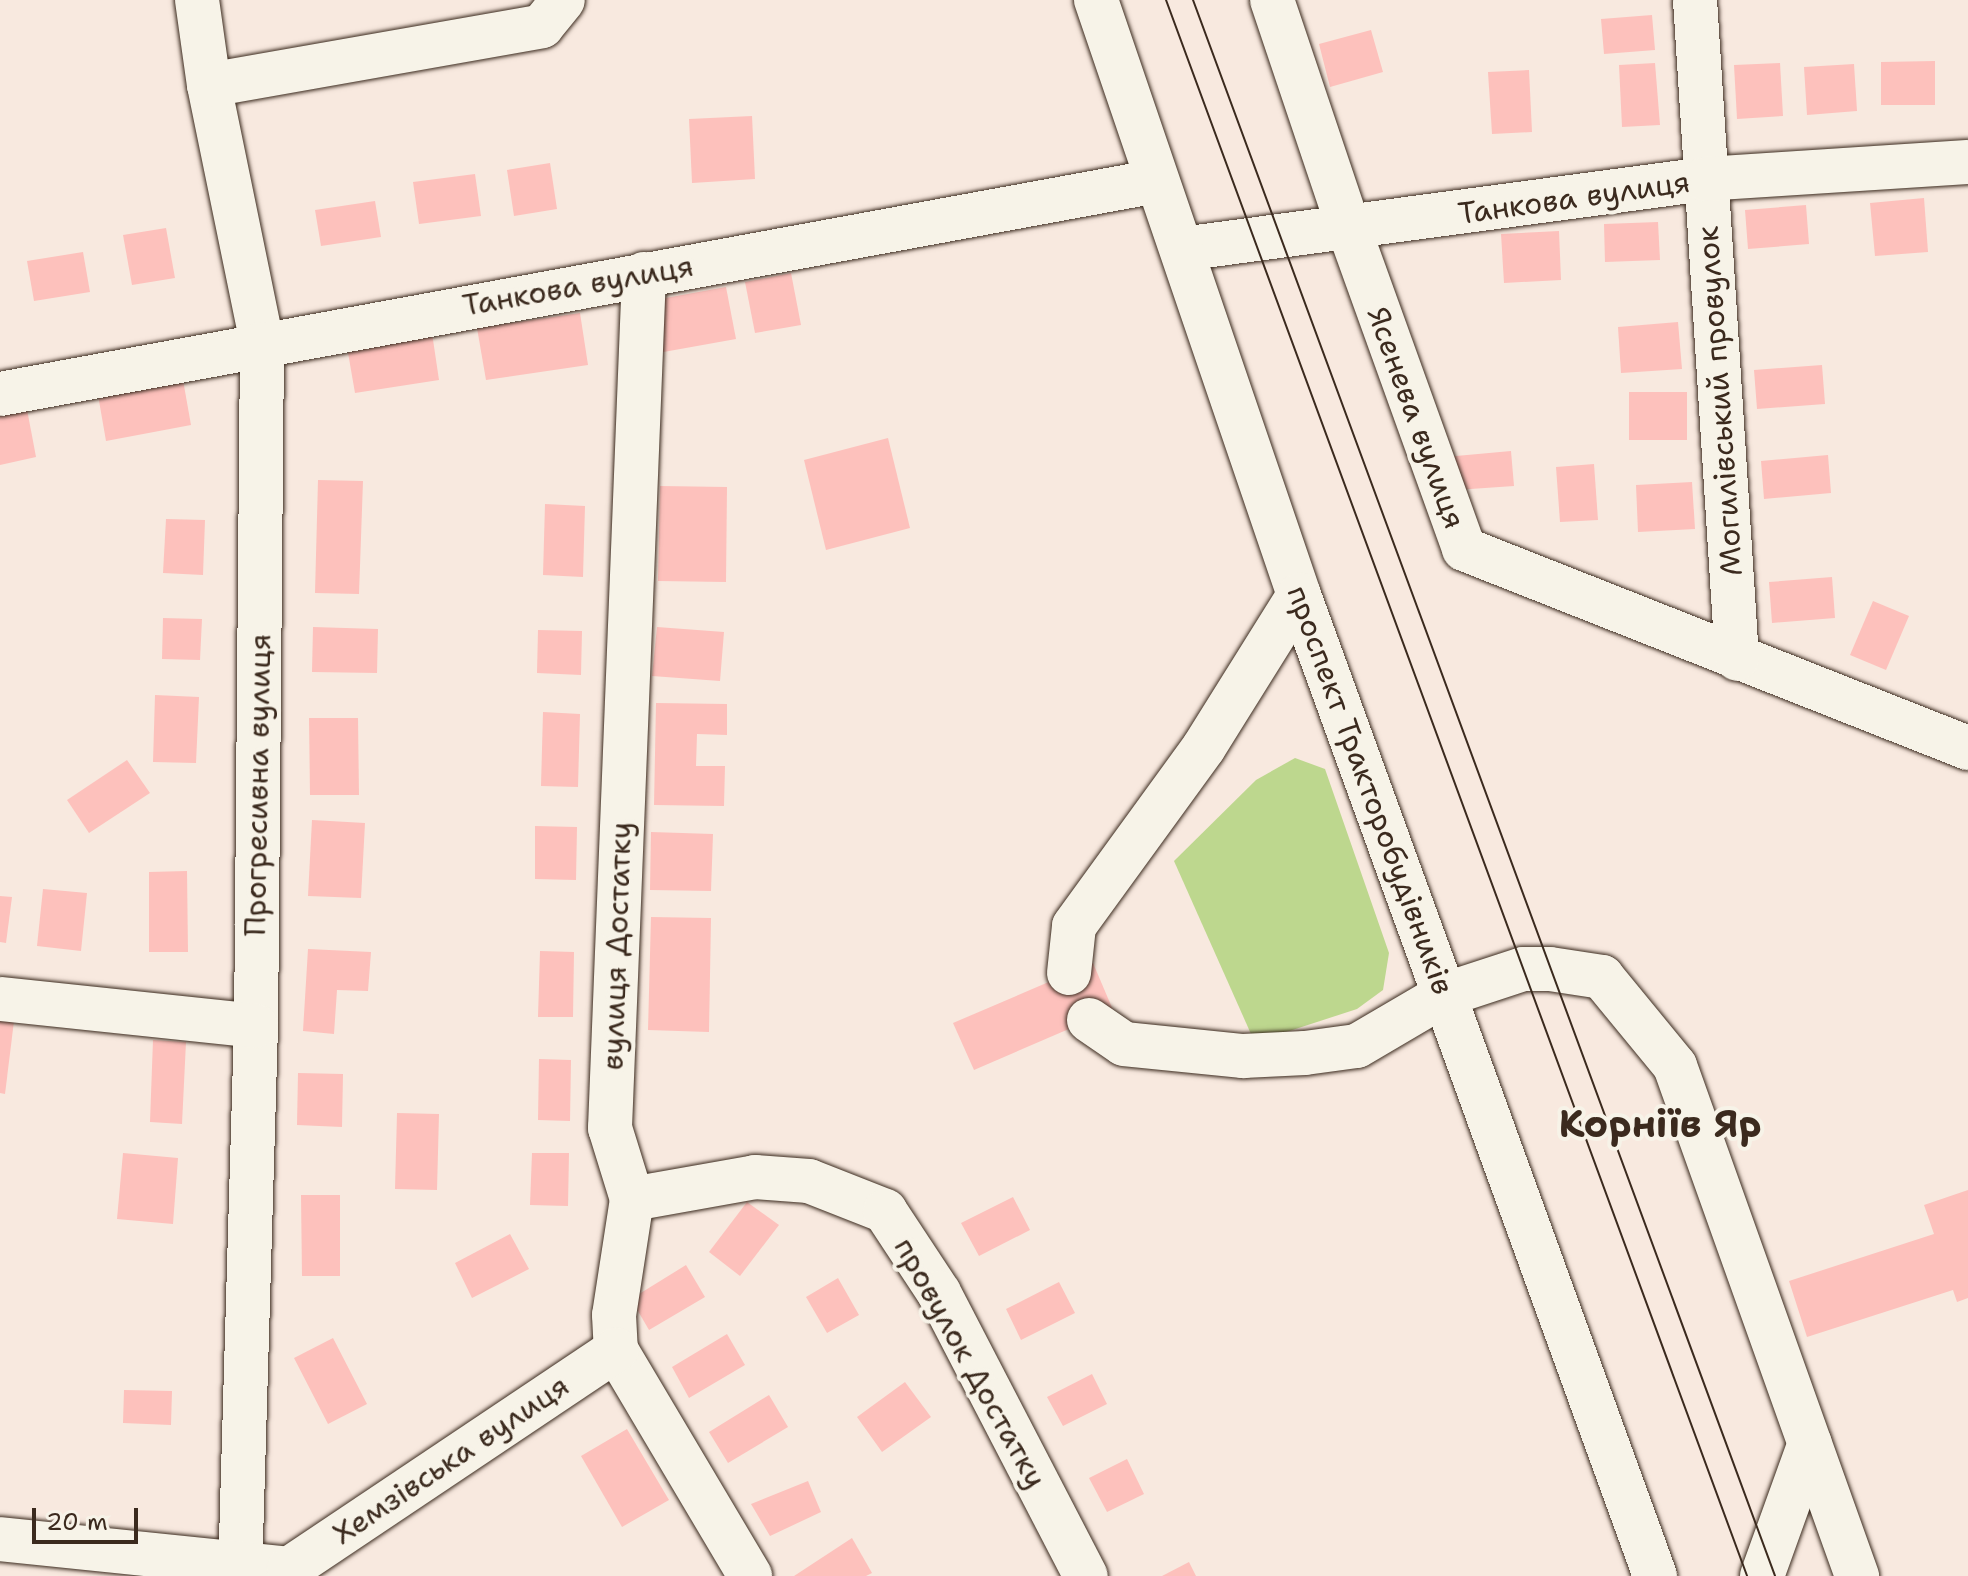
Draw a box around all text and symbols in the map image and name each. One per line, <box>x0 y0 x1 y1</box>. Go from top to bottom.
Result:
street label: Танкова вулиця <box>1456 164 1692 232</box>
street label: Могилівський провулок <box>1690 225 1750 577</box>
street label: Танкова вулиця <box>460 248 696 324</box>
street label: Ясенева вулиця <box>1359 302 1473 534</box>
street label: проспект Тракторобудівників <box>1279 581 1461 999</box>
street label: Прогресивна вулиця <box>237 633 279 937</box>
street label: вулиця Достатку <box>595 821 639 1071</box>
district label: Корніїв Яр <box>1559 1101 1761 1147</box>
street label: провулок Достатку <box>886 1232 1054 1494</box>
street label: Хемзівська вулиця <box>326 1368 576 1552</box>
scale bar <box>36 1492 142 1542</box>
text: 20 m <box>46 1506 108 1538</box>

